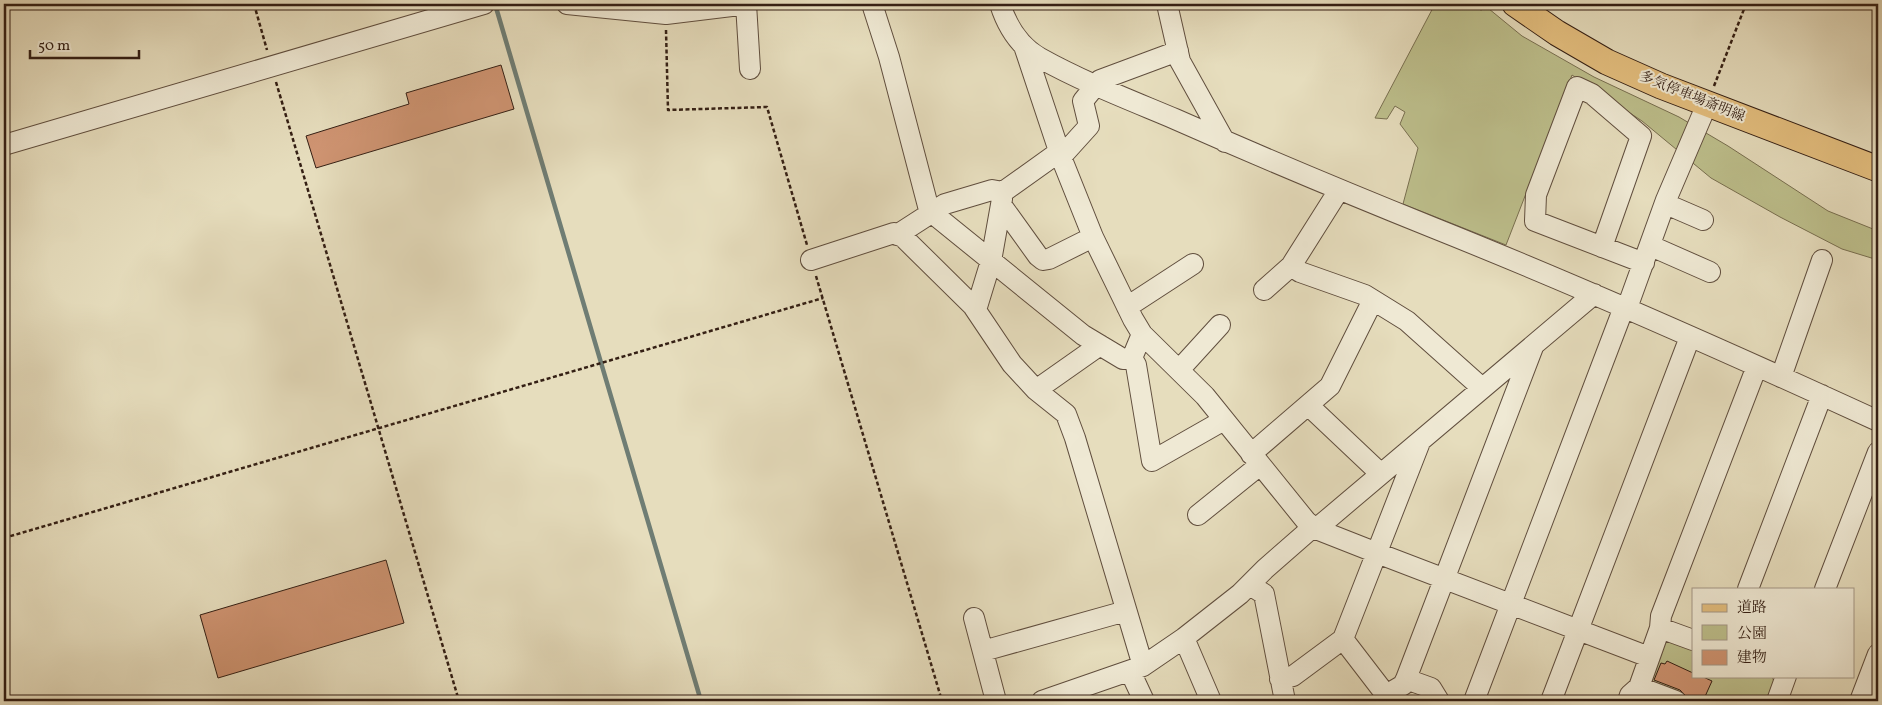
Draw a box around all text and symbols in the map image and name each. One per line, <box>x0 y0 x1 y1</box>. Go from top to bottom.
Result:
scale bar <box>30 28 139 60</box>
text: 50 m <box>38 36 70 57</box>
street label: 多気停車場斎明線 <box>1637 67 1747 127</box>
legend <box>1692 588 1854 678</box>
text: 道路 <box>1737 598 1767 619</box>
text: 公園 <box>1737 624 1767 645</box>
text: 建物 <box>1737 648 1767 669</box>

